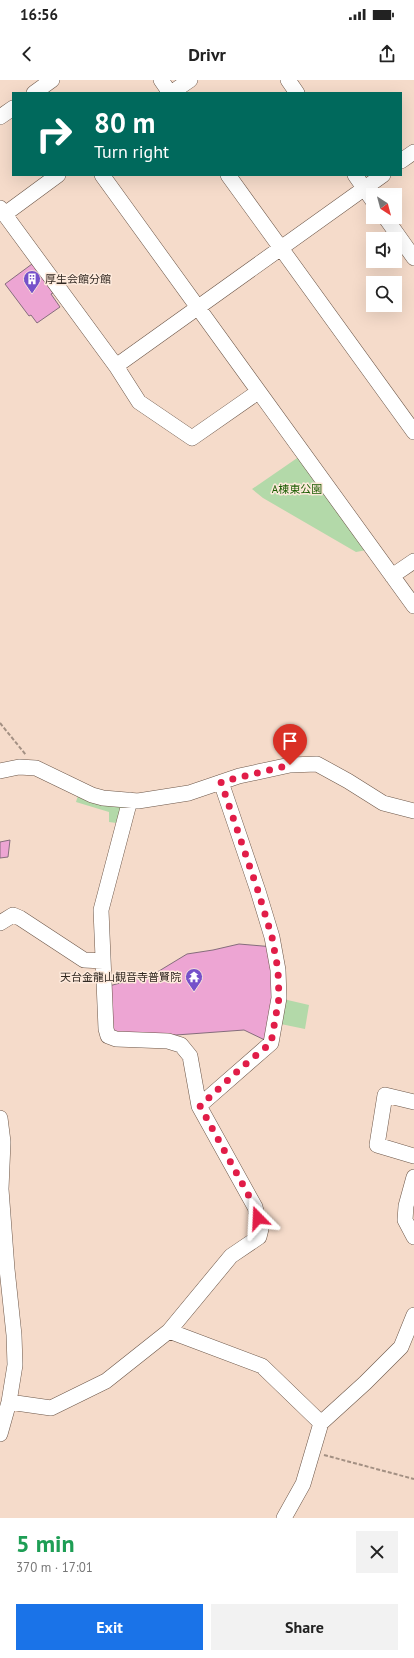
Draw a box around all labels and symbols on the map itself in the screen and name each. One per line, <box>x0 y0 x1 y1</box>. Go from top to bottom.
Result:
north arrow <box>366 188 402 224</box>
building icon: 厚生会館分館 <box>22 269 42 294</box>
place label: 厚生会館分館 <box>45 272 111 286</box>
park label: A棟東公園 <box>272 482 322 496</box>
pin <box>273 724 307 765</box>
temple icon: 天台金龍山観音寺普賢院 <box>184 967 204 992</box>
place label: 天台金龍山観音寺普賢院 <box>60 970 181 984</box>
position arrow <box>237 1197 279 1239</box>

